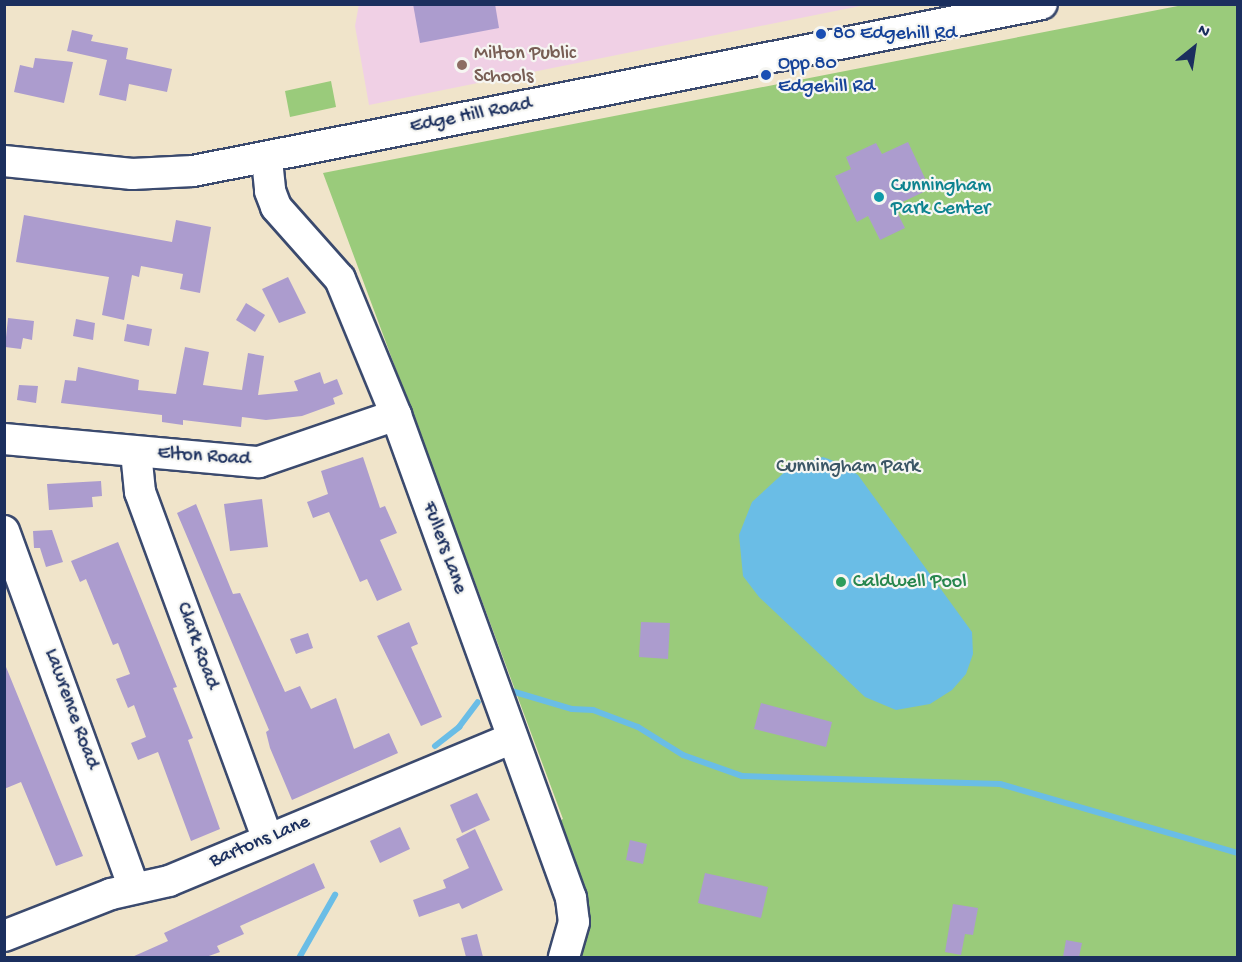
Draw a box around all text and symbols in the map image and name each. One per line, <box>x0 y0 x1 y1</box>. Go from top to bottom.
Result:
north arrow <box>1164 18 1224 78</box>
text: N <box>1194 21 1213 43</box>
place label: 80 Edgehill Rd <box>833 22 957 46</box>
marker: 80 Edgehill Rd <box>814 27 828 41</box>
place label: Milton Public Schools <box>474 42 576 89</box>
place label: Opp 80 Edgehill Rd <box>778 52 875 99</box>
marker: Milton Public Schools <box>455 58 469 72</box>
marker: Opp 80 Edgehill Rd <box>759 68 773 82</box>
street label: Edge Hill Road <box>408 92 534 140</box>
place label: Cunningham Park Center <box>891 174 991 221</box>
marker: Cunningham Park Center <box>872 190 886 204</box>
street label: Elton Road <box>157 442 251 472</box>
park label: Cunningham Park <box>776 455 920 479</box>
street label: Fullers Lane <box>416 499 472 597</box>
place label: Caldwell Pool <box>853 570 967 594</box>
marker: Caldwell Pool <box>834 575 848 589</box>
street label: Clark Road <box>170 599 224 693</box>
street label: Lawrence Road <box>38 646 104 772</box>
street label: Bartons Lane <box>206 810 314 874</box>

